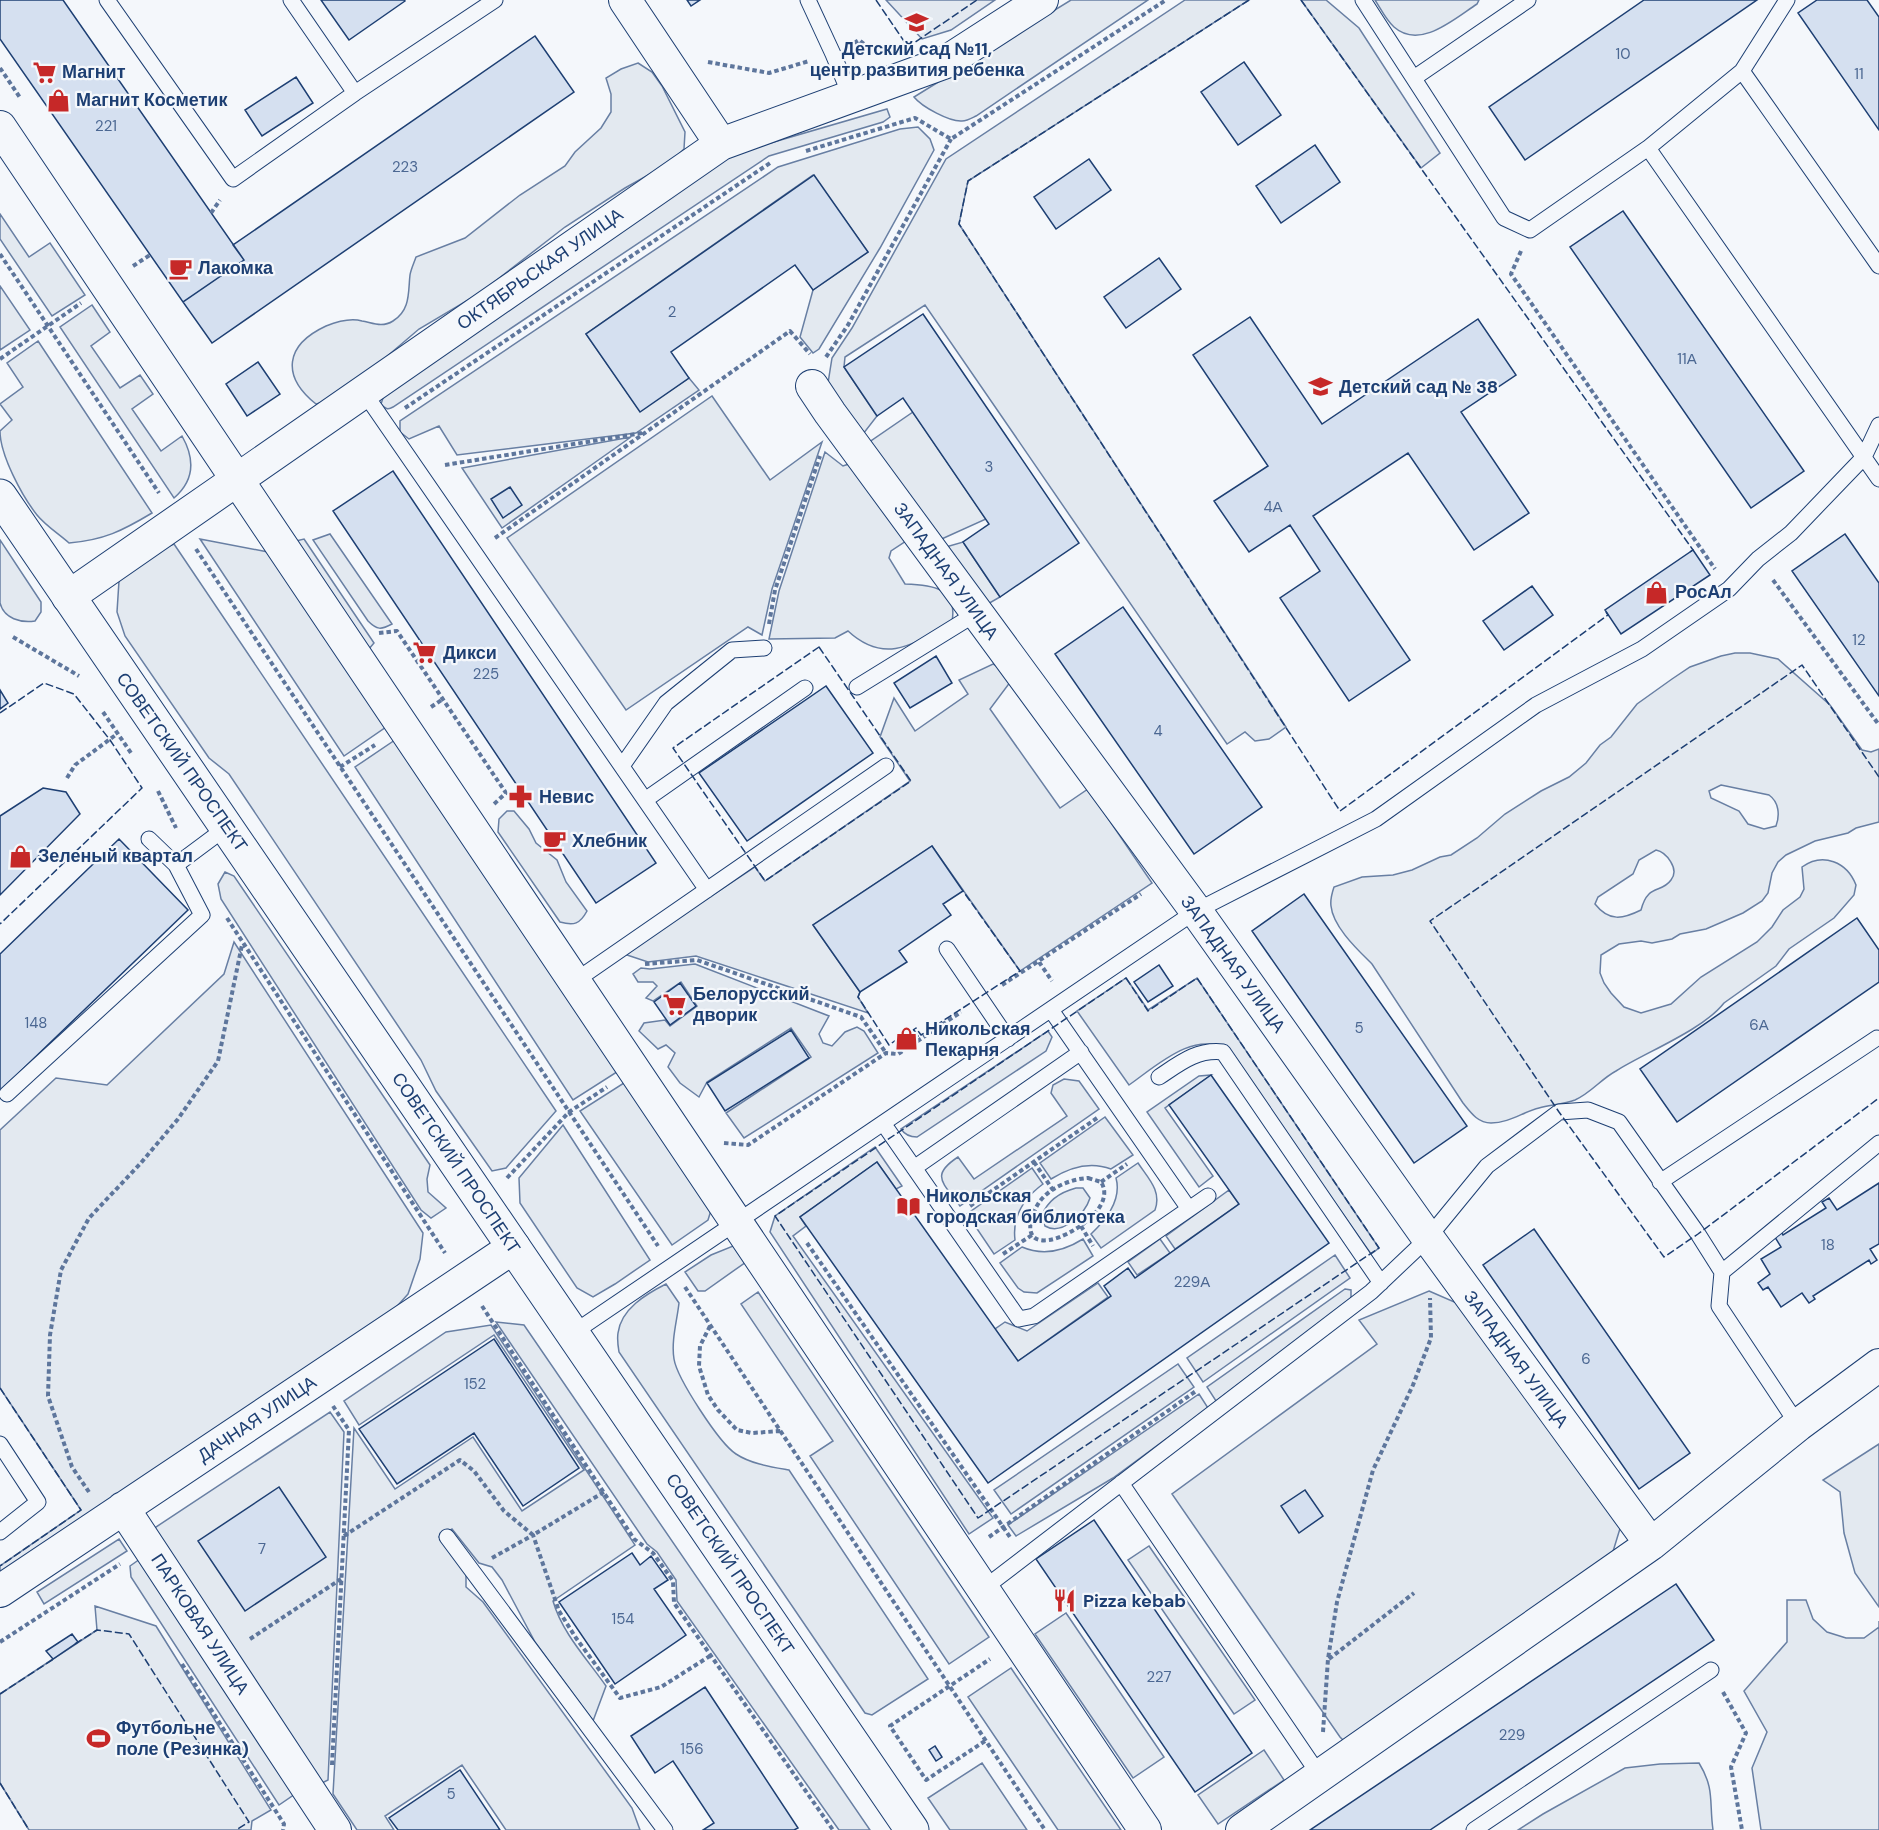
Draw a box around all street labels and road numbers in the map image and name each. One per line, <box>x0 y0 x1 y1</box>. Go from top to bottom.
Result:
street label: ОКТЯБРЬСКАЯ УЛИЦА <box>452 203 628 335</box>
street label: ЗАПАДНАЯ УЛИЦА <box>888 498 1004 644</box>
street label: СОВЕТСКИЙ ПРОСПЕКТ <box>111 668 253 856</box>
street label: ЗАПАДНАЯ УЛИЦА <box>1175 891 1291 1037</box>
street label: СОВЕТСКИЙ ПРОСПЕКТ <box>386 1068 526 1258</box>
street label: ЗАПАДНАЯ УЛИЦА <box>1458 1286 1574 1432</box>
street label: ДАЧНАЯ УЛИЦА <box>193 1370 321 1468</box>
street label: СОВЕТСКИЙ ПРОСПЕКТ <box>660 1469 800 1659</box>
street label: ПАРКОВАЯ УЛИЦА <box>145 1549 255 1699</box>

